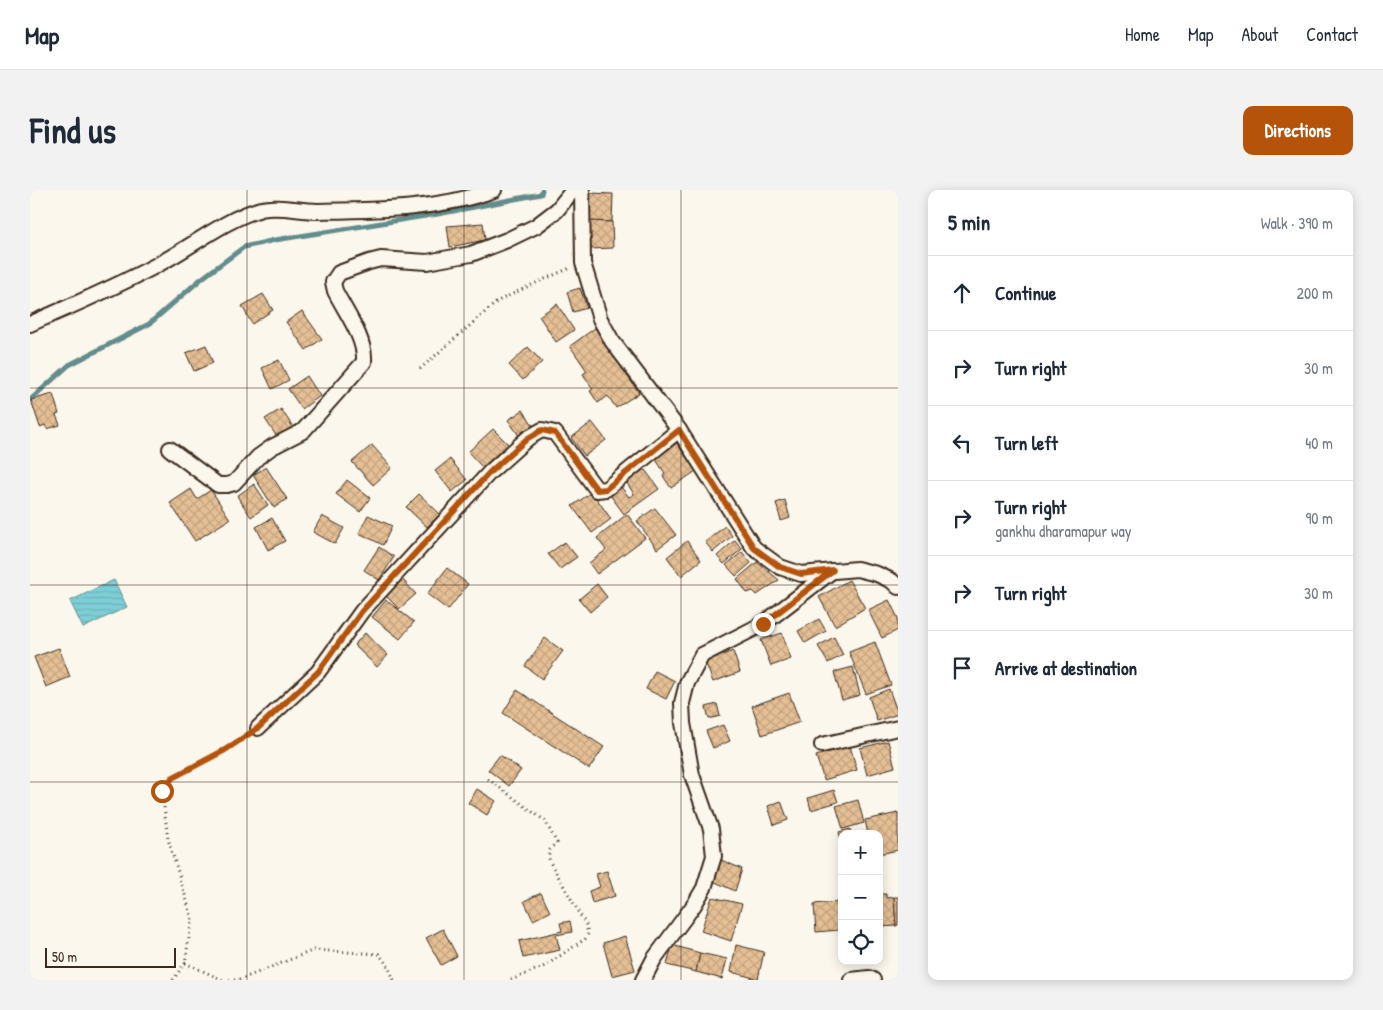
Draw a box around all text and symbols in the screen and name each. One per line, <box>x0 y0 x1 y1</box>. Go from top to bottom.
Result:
text: Map <box>25 19 59 51</box>
text: Home <box>1125 22 1160 47</box>
text: Map <box>1188 22 1213 47</box>
text: About <box>1241 22 1278 47</box>
text: Contact <box>1306 22 1358 47</box>
button: Directions <box>1243 106 1353 155</box>
text: Find us <box>30 107 116 154</box>
text: 5 min <box>948 208 990 237</box>
text: Walk · 390 m <box>1261 212 1333 234</box>
icon: ahead <box>948 279 976 307</box>
text: Continue <box>995 280 1056 306</box>
text: 200 m <box>1297 282 1333 304</box>
icon: right <box>948 354 976 382</box>
text: Turn right <box>995 355 1066 381</box>
text: 30 m <box>1304 357 1333 379</box>
icon: left <box>948 429 976 457</box>
text: Turn left <box>995 430 1058 456</box>
text: 40 m <box>1305 432 1333 454</box>
text: Turn right <box>995 494 1066 520</box>
icon: right <box>948 504 976 532</box>
text: 90 m <box>1305 507 1333 529</box>
text: gankhu dharamapur way <box>995 520 1131 542</box>
icon: right <box>948 579 976 607</box>
text: Turn right <box>995 580 1066 606</box>
text: 30 m <box>1304 582 1333 604</box>
route end <box>752 613 775 636</box>
icon: arrive <box>948 654 976 682</box>
text: Arrive at destination <box>995 655 1137 681</box>
route start <box>151 780 174 803</box>
map controls <box>838 830 883 965</box>
button: + <box>838 830 883 875</box>
button: − <box>838 875 883 920</box>
button: locate <box>838 920 883 965</box>
scale bar <box>45 945 176 968</box>
text: 50 m <box>52 947 77 966</box>

